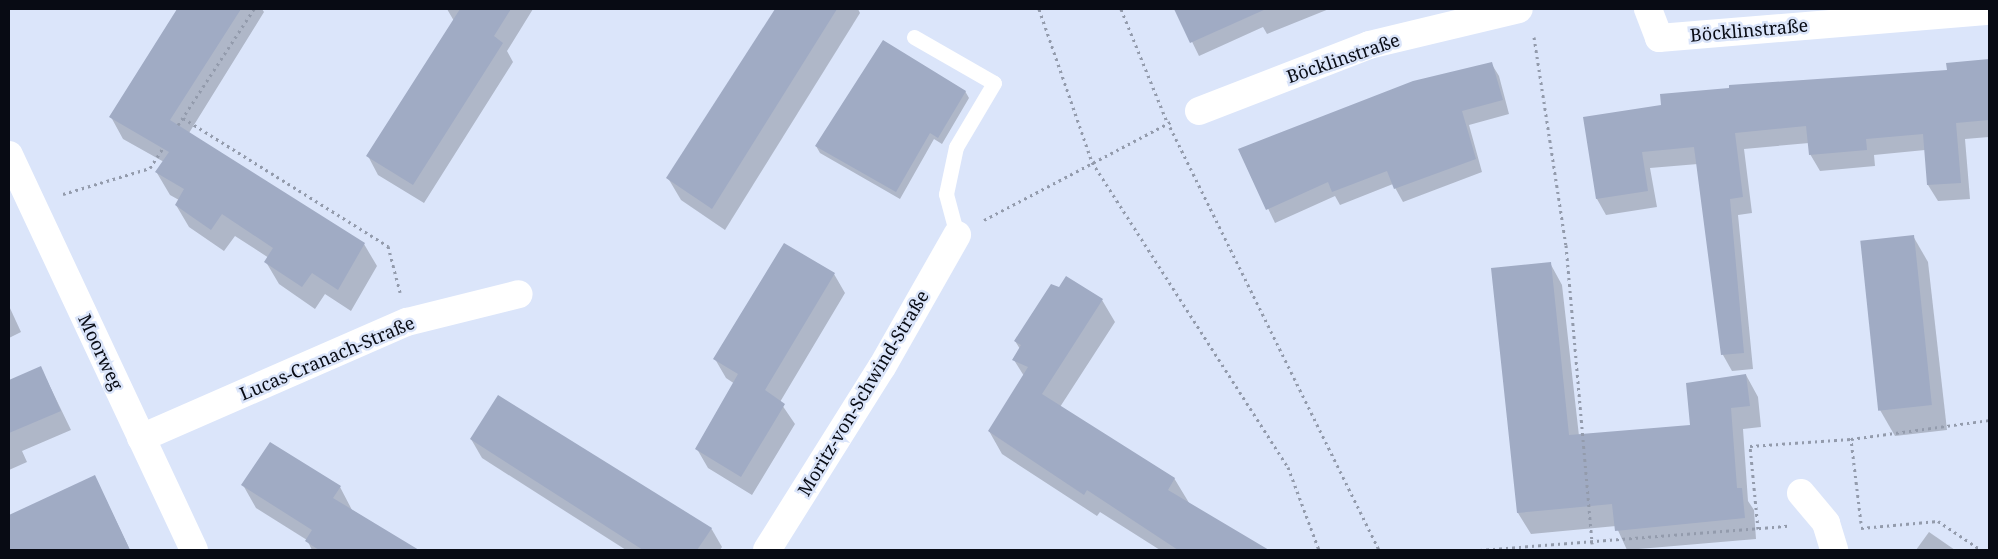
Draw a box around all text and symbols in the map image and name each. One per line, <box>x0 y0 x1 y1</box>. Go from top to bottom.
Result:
street label: Böcklinstraße <box>1689 14 1809 46</box>
street label: Böcklinstraße <box>1283 29 1403 87</box>
street label: Moritz-von-Schwind-Straße <box>793 286 933 500</box>
street label: Moorweg <box>74 311 128 393</box>
street label: Lucas-Cranach-Straße <box>236 311 418 405</box>

